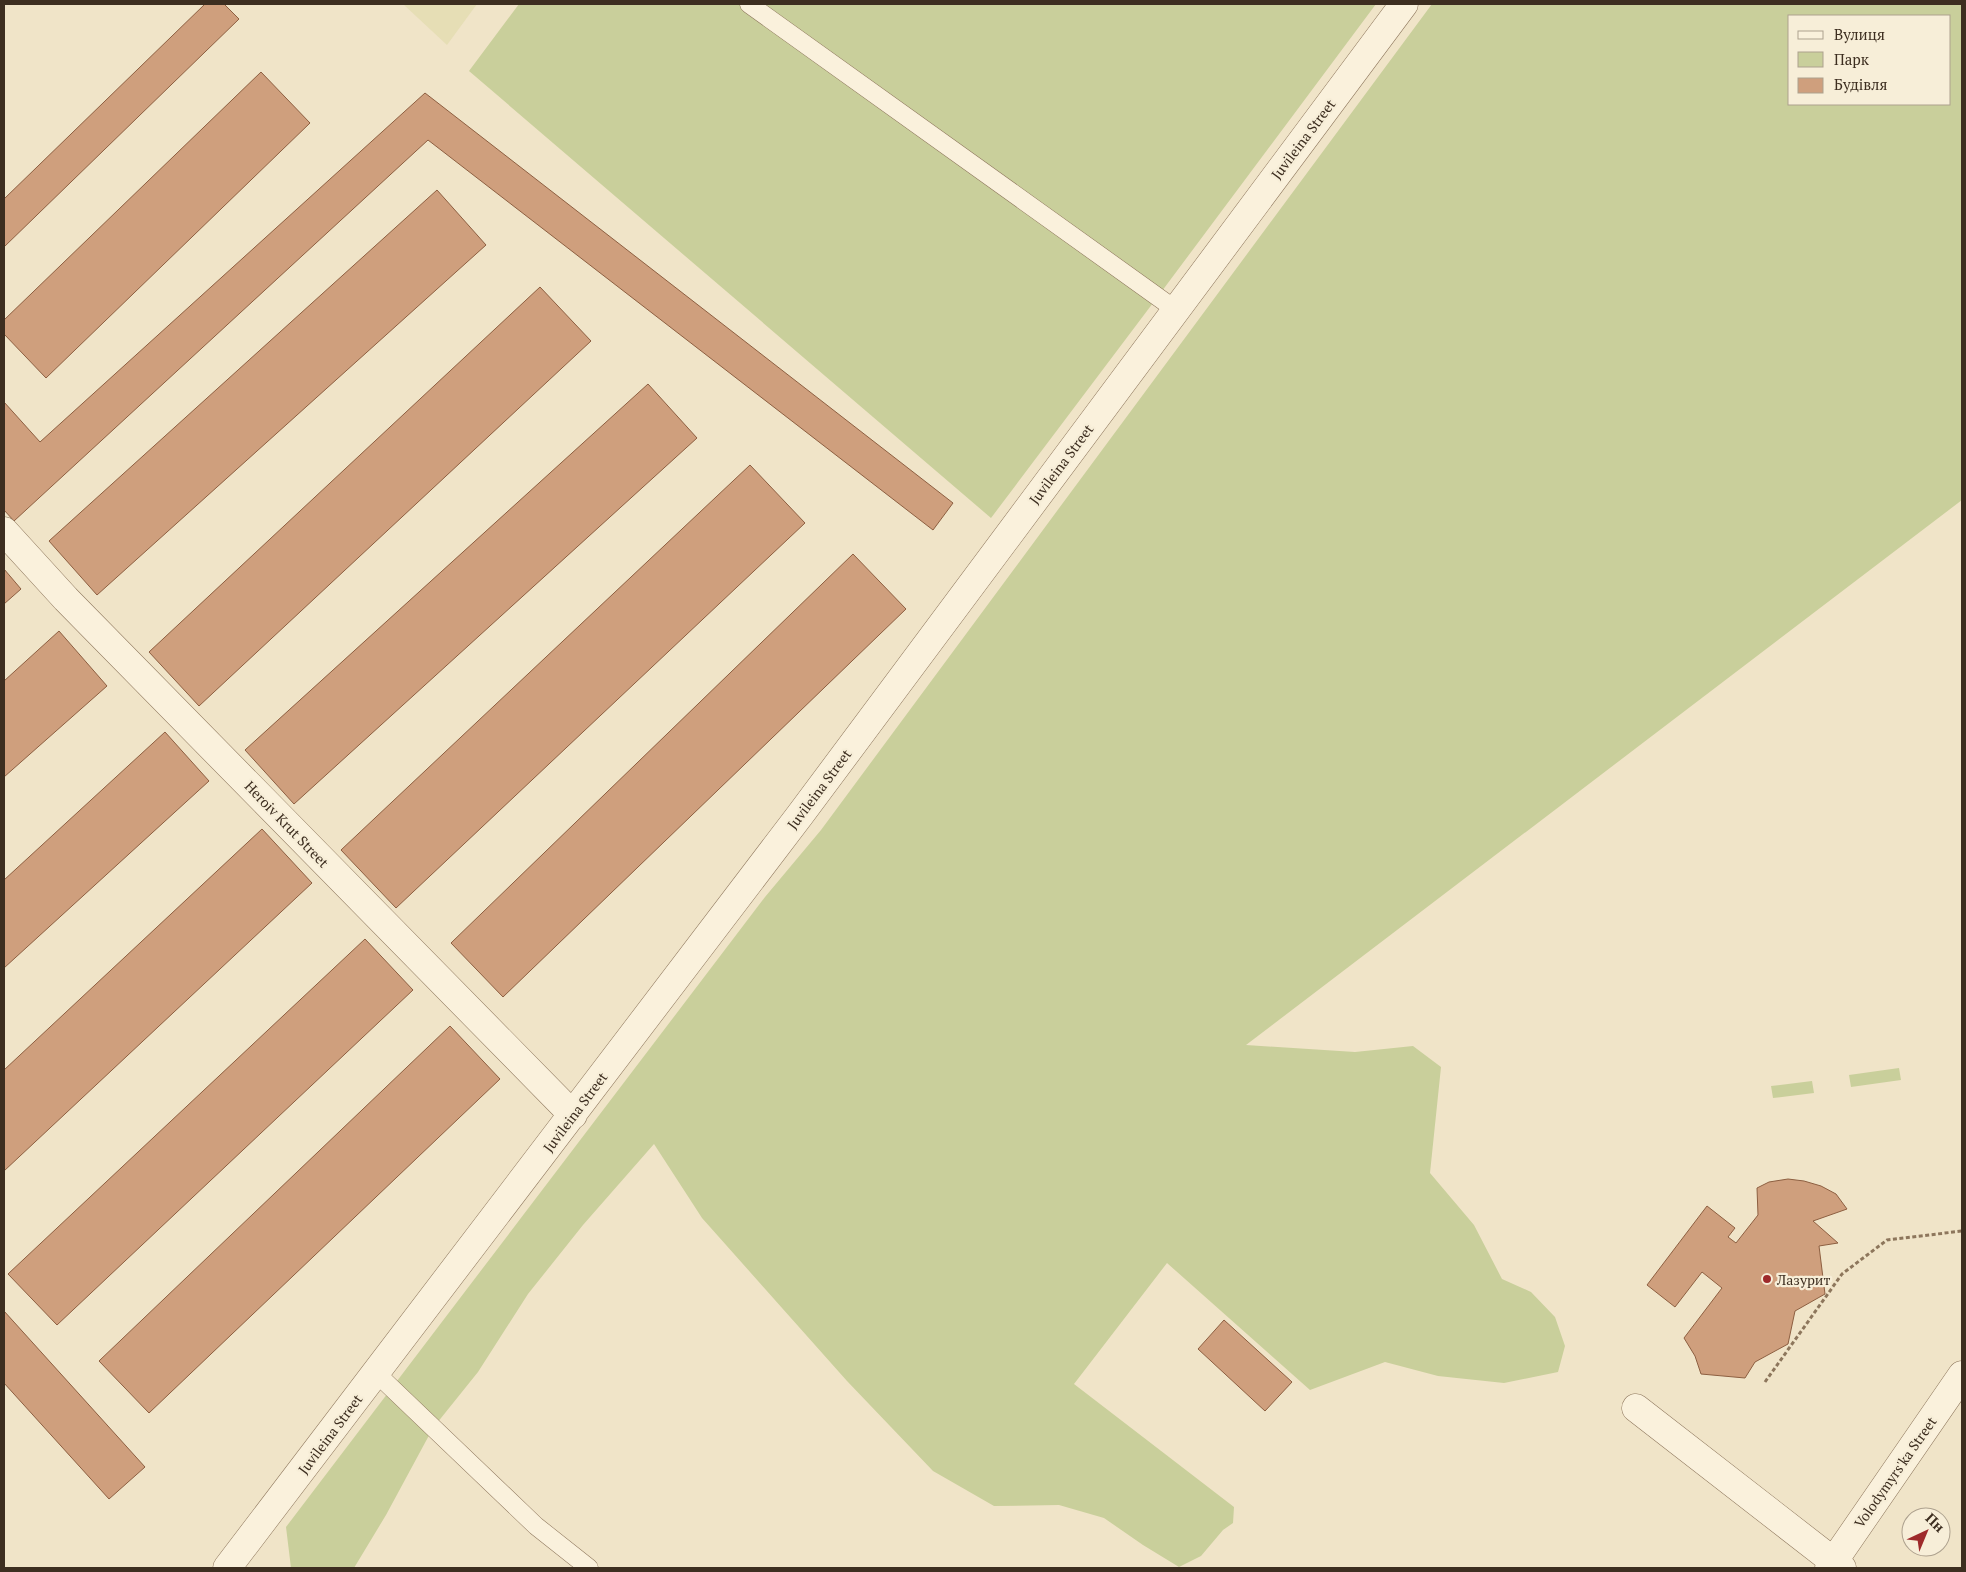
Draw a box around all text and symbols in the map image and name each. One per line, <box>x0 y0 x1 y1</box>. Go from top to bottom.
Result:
legend <box>1788 15 1951 105</box>
text: Вулиця <box>1834 24 1885 44</box>
text: Парк <box>1834 49 1870 69</box>
text: Будівля <box>1834 74 1887 94</box>
street label: Juvileina Street <box>1267 94 1340 183</box>
street label: Juvileina Street <box>1025 419 1098 508</box>
street label: Juvileina Street <box>783 744 856 833</box>
street label: Heroiv Krut Street <box>241 777 334 872</box>
street label: Juvileina Street <box>539 1067 612 1156</box>
place label: Лазурит <box>1776 1270 1830 1289</box>
marker: Лазурит <box>1761 1273 1773 1285</box>
street label: Juvileina Street <box>294 1389 367 1478</box>
street label: Volodymyrs'ka Street <box>1849 1412 1941 1531</box>
north arrow <box>1901 1507 1951 1557</box>
text: Пн <box>1922 1509 1949 1536</box>

